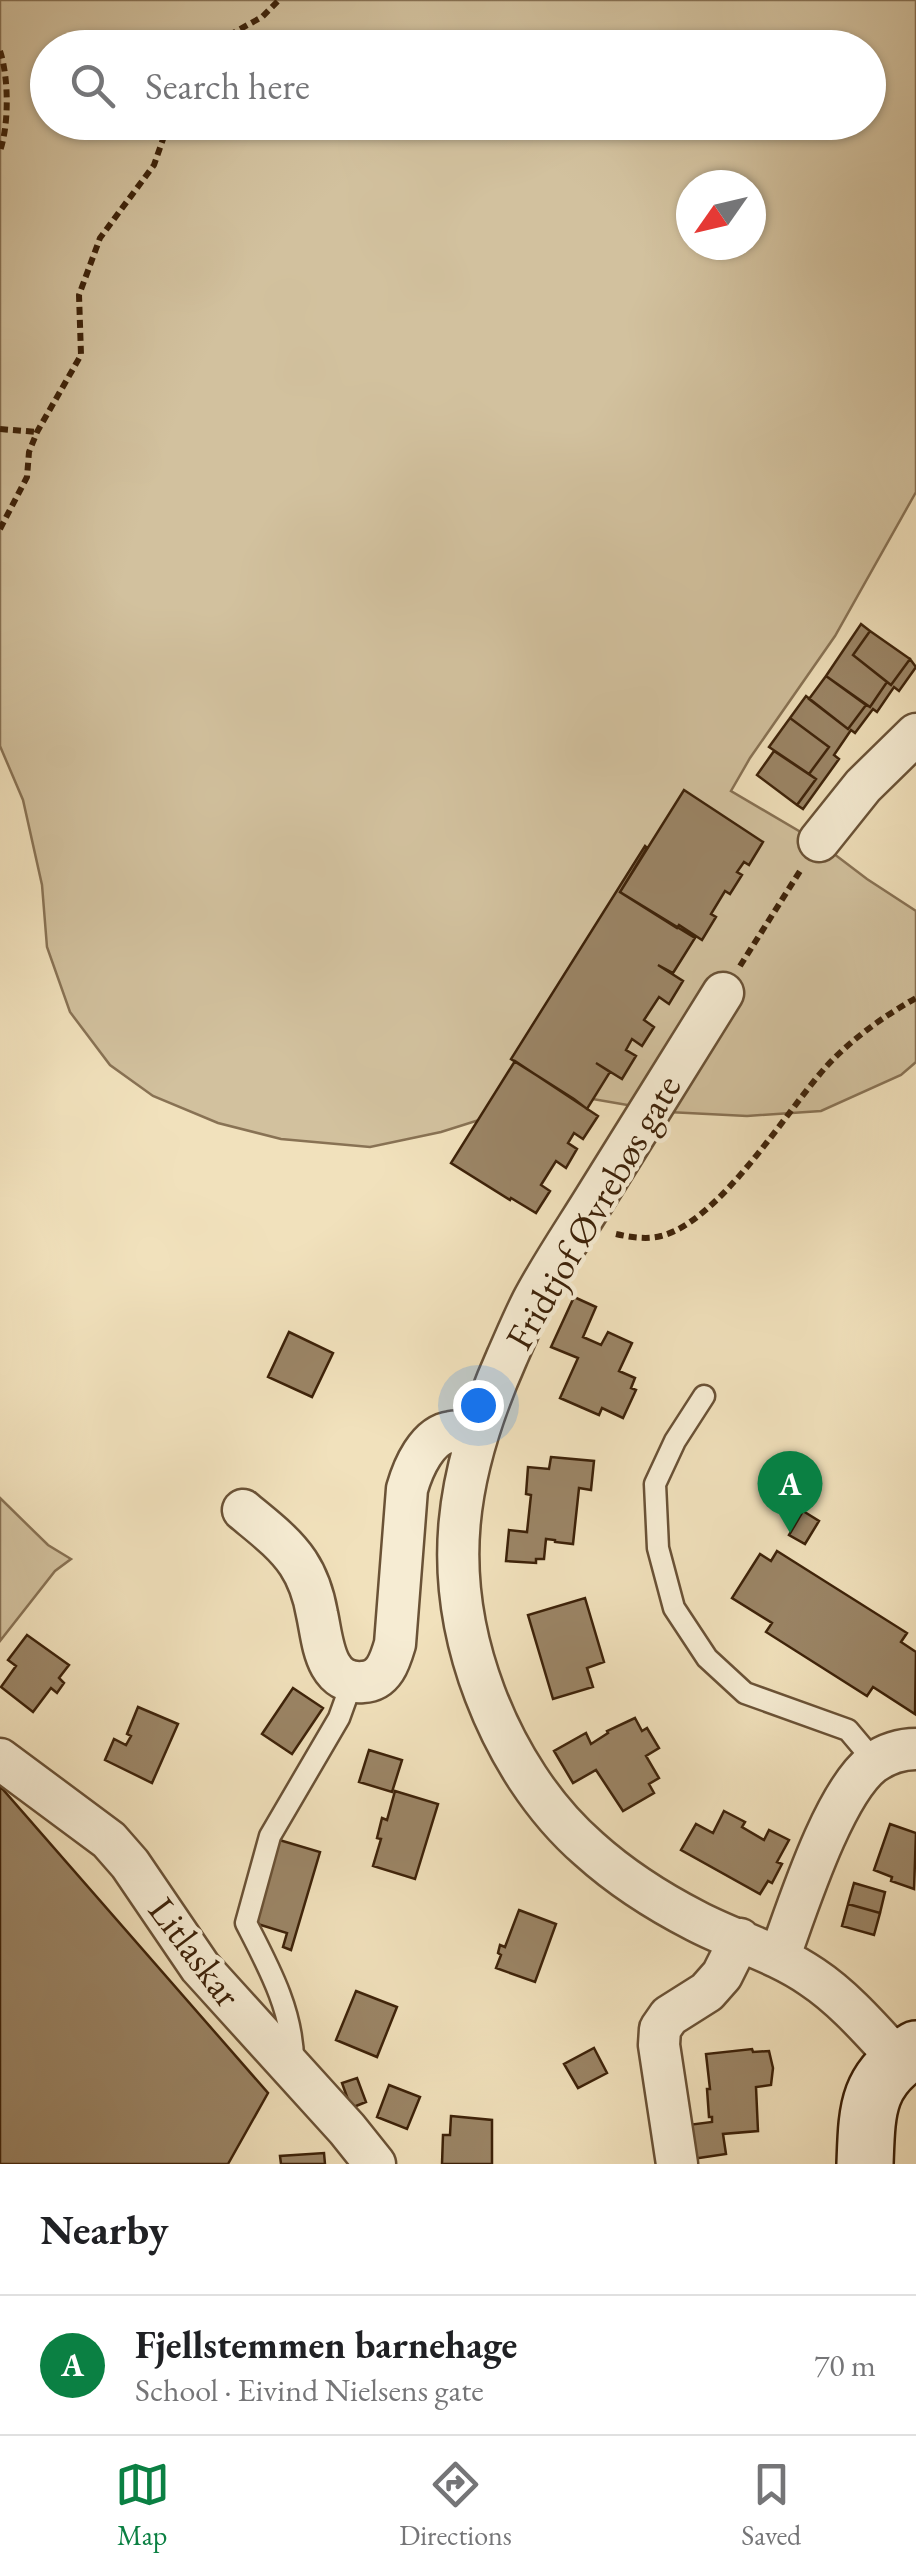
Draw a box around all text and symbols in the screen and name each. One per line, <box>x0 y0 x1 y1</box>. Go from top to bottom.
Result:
search box <box>30 30 886 140</box>
icon: search <box>65 58 120 113</box>
text: Search here <box>145 61 310 110</box>
north arrow <box>676 170 766 260</box>
street label: Fridtjof Øvrebøs gate <box>494 1065 691 1358</box>
your location <box>453 1380 504 1431</box>
pin: A <box>758 1450 822 1533</box>
street label: Litlaskar <box>138 1887 253 2017</box>
text: Nearby <box>40 2202 169 2257</box>
text: Fjellstemmen barnehage <box>135 2320 517 2369</box>
text: A <box>61 2344 84 2386</box>
text: 70 m <box>814 2344 876 2386</box>
text: School · Eivind Nielsens gate <box>135 2369 484 2411</box>
tab: Map <box>115 2457 170 2553</box>
tab: Directions <box>399 2457 512 2553</box>
tab: Saved <box>741 2457 801 2553</box>

